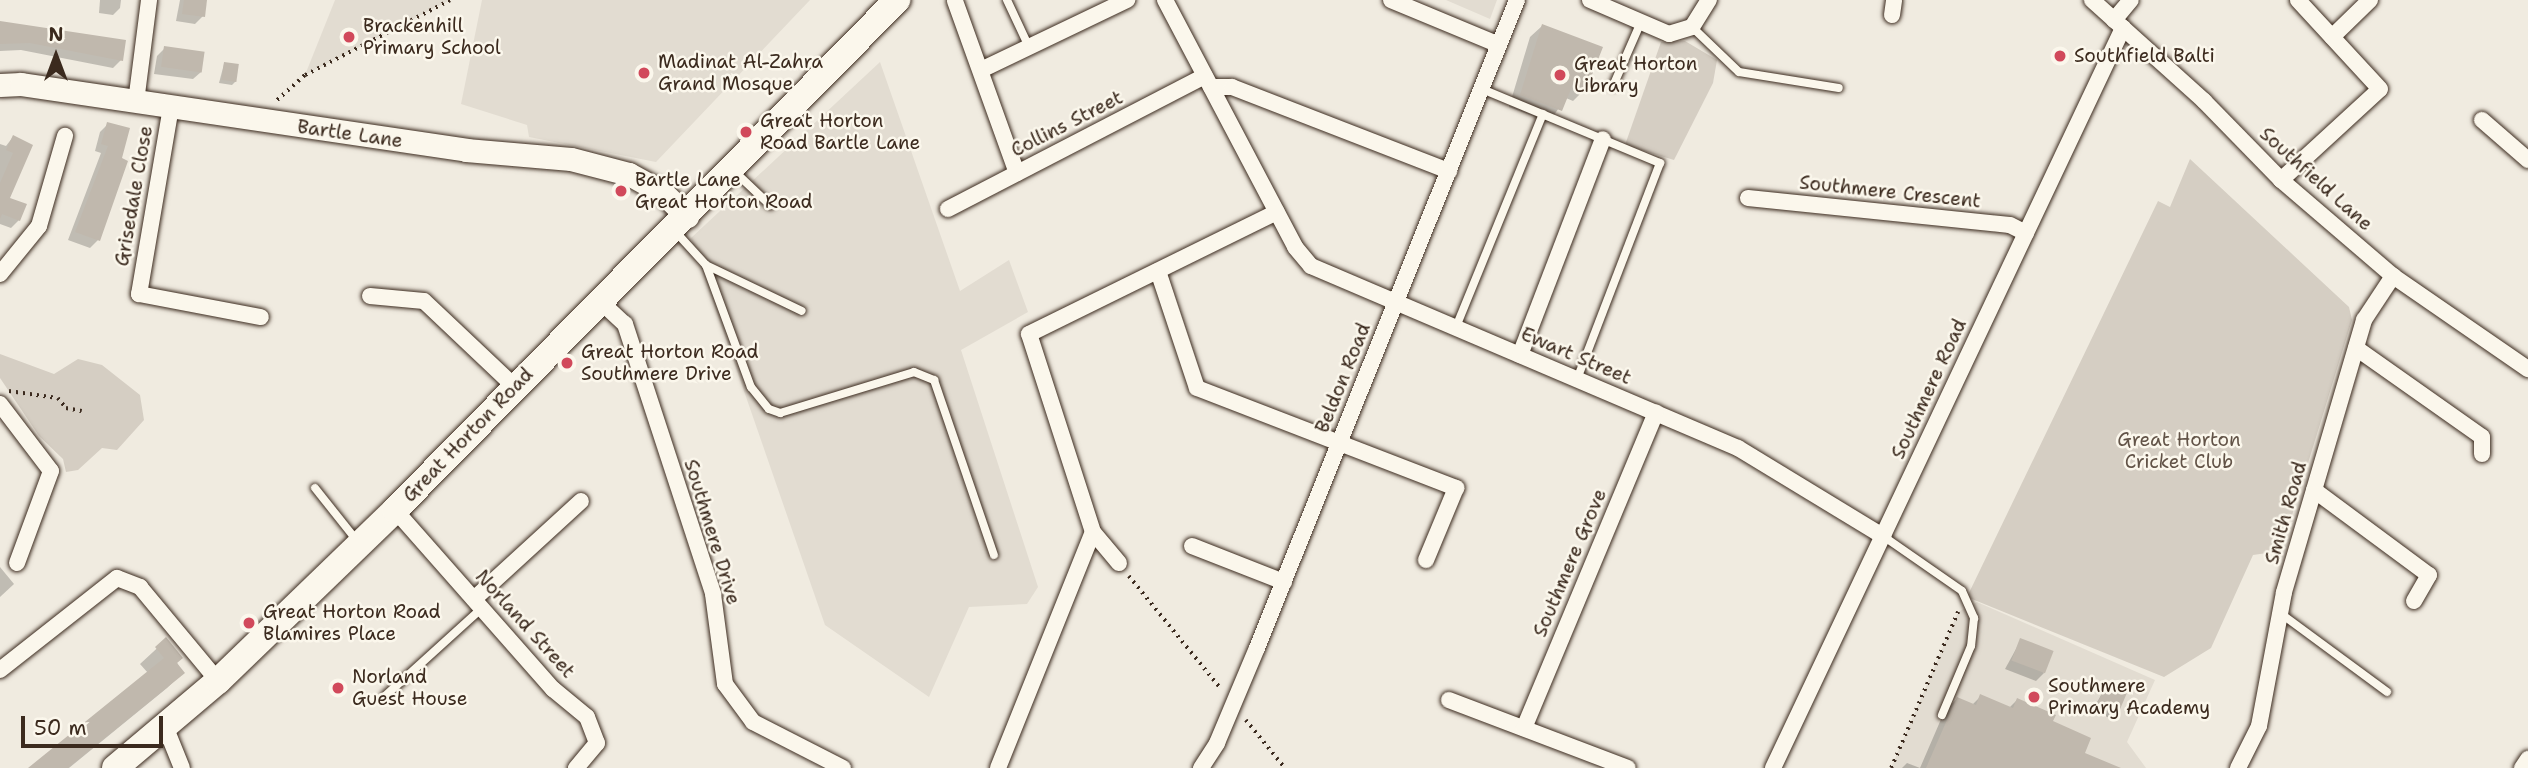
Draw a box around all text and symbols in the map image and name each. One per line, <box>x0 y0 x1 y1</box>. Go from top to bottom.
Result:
place label: Brackenhill Primary School <box>363 15 501 59</box>
north arrow <box>21 21 91 91</box>
text: N <box>48 22 64 47</box>
marker: Brackenhill Primary School <box>341 29 357 45</box>
place label: Southfield Balti <box>2074 45 2215 67</box>
marker: Southfield Balti <box>2052 48 2068 64</box>
place label: Madinat Al-Zahra Grand Mosque <box>658 51 823 95</box>
place label: Great Horton Library <box>1574 53 1697 97</box>
marker: Madinat Al-Zahra Grand Mosque <box>636 65 652 81</box>
marker: Great Horton Library <box>1552 67 1568 83</box>
street label: Collins Street <box>1007 86 1127 162</box>
place label: Great Horton Road Bartle Lane <box>760 110 920 154</box>
street label: Bartle Lane <box>296 115 404 153</box>
street label: Southfield Lane <box>2255 122 2377 236</box>
street label: Grisedale Close <box>110 124 158 268</box>
marker: Great Horton Road Bartle Lane <box>738 124 754 140</box>
place label: Bartle Lane Great Horton Road <box>635 169 813 213</box>
street label: Southmere Crescent <box>1798 171 1982 213</box>
marker: Bartle Lane Great Horton Road <box>613 183 629 199</box>
street label: Southmere Road <box>1887 315 1971 463</box>
street label: Beldon Road <box>1311 320 1375 436</box>
street label: Ewart Street <box>1517 323 1635 389</box>
place label: Great Horton Road Southmere Drive <box>581 341 759 385</box>
marker: Great Horton Road Southmere Drive <box>559 355 575 371</box>
street label: Great Horton Road <box>398 363 538 507</box>
park label: Great Horton Cricket Club <box>2117 429 2241 473</box>
street label: Southmere Drive <box>679 457 745 607</box>
street label: Smith Road <box>2260 459 2312 567</box>
street label: Southmere Grove <box>1529 486 1611 640</box>
street label: Norland Street <box>471 565 579 683</box>
place label: Great Horton Road Blamires Place <box>263 601 441 645</box>
marker: Great Horton Road Blamires Place <box>241 615 257 631</box>
place label: Norland Guest House <box>352 666 467 710</box>
place label: Southmere Primary Academy <box>2048 675 2210 719</box>
marker: Norland Guest House <box>330 680 346 696</box>
marker: Southmere Primary Academy <box>2026 689 2042 705</box>
scale bar <box>24 702 166 746</box>
text: 50 m <box>34 714 87 742</box>

